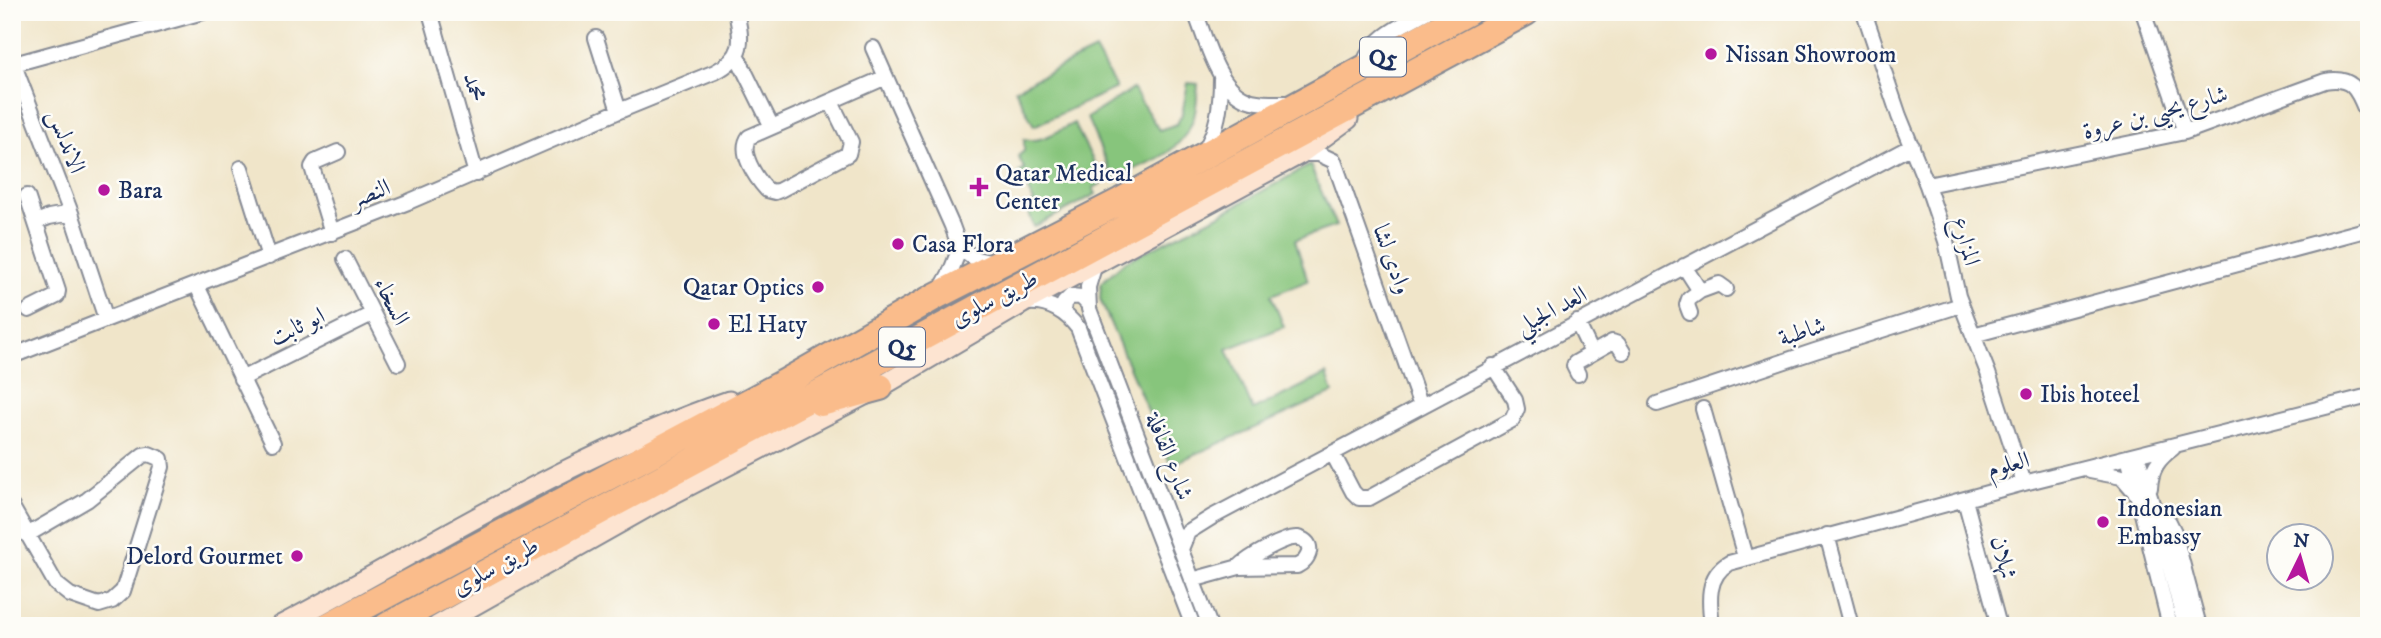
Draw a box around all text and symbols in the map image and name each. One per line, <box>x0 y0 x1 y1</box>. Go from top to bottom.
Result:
road number: Q5 <box>1360 38 1406 76</box>
place label: Nissan Showroom <box>1725 40 1897 70</box>
marker: Nissan Showroom <box>1703 46 1719 62</box>
street label: محمد <box>456 69 492 105</box>
street label: شارع يحيى بن عروة <box>2079 79 2232 151</box>
street label: الاندلس <box>40 105 92 178</box>
place label: Qatar Medical Center <box>995 159 1133 217</box>
street label: النصر <box>343 172 395 217</box>
place label: Bara <box>118 176 163 206</box>
marker: Qatar Medical Center <box>969 177 989 197</box>
marker: Bara <box>96 182 112 198</box>
street label: المزارع <box>1941 213 1987 270</box>
street label: وادى لشا <box>1366 220 1419 298</box>
place label: Casa Flora <box>912 230 1015 260</box>
marker: Casa Flora <box>890 236 906 252</box>
street label: طريق سلوى <box>946 263 1043 334</box>
street label: السخاء <box>366 272 416 331</box>
place label: Qatar Optics <box>683 273 804 303</box>
marker: Qatar Optics <box>810 279 826 295</box>
street label: العد الجبلي <box>1511 280 1596 348</box>
street label: ابو ثابت <box>265 301 330 353</box>
place label: El Haty <box>728 310 807 340</box>
street label: شاطبة <box>1775 310 1830 354</box>
marker: El Haty <box>706 316 722 332</box>
road number: Q5 <box>879 328 925 366</box>
place label: Ibis hoteel <box>2040 380 2140 410</box>
marker: Ibis hoteel <box>2018 386 2034 402</box>
street label: شارع القافلة <box>1134 407 1200 506</box>
street label: العلوم <box>1984 445 2034 490</box>
place label: Indonesian Embassy <box>2117 494 2223 552</box>
marker: Indonesian Embassy <box>2095 514 2111 530</box>
north arrow <box>2266 522 2336 592</box>
text: N <box>2293 529 2311 554</box>
street label: طريق سلوى <box>447 531 544 603</box>
street label: ثهلان <box>1983 533 2023 582</box>
place label: Delord Gourmet <box>126 542 283 572</box>
marker: Delord Gourmet <box>289 548 305 564</box>

